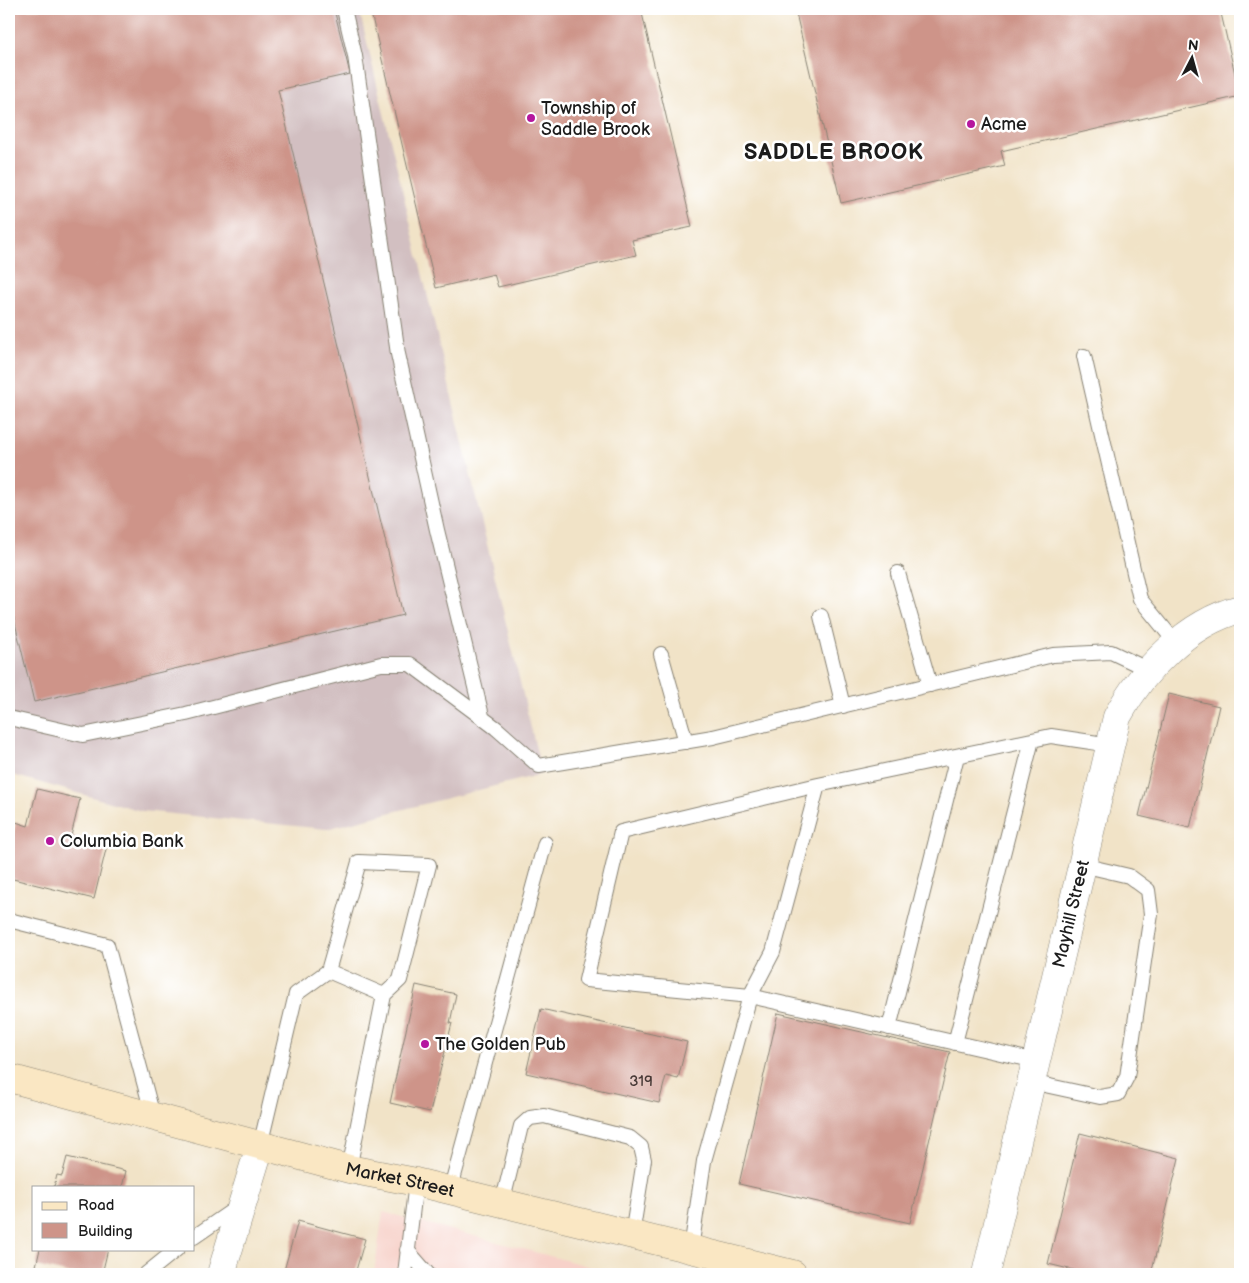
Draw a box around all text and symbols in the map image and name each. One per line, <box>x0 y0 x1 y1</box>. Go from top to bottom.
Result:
north arrow <box>1166 32 1216 82</box>
text: N <box>1187 37 1199 55</box>
place label: Township of Saddle Brook <box>541 98 650 140</box>
marker: Township of Saddle Brook <box>525 112 537 124</box>
place label: Acme <box>981 114 1027 135</box>
marker: Acme <box>965 118 977 130</box>
district label: SADDLE BROOK <box>744 139 924 166</box>
place label: Columbia Bank <box>60 831 183 852</box>
marker: Columbia Bank <box>44 835 56 847</box>
street label: Mayhill Street <box>1048 858 1094 970</box>
place label: The Golden Pub <box>435 1034 566 1055</box>
marker: The Golden Pub <box>419 1038 431 1050</box>
house number: 319 <box>629 1072 653 1091</box>
street label: Market Street <box>344 1159 457 1202</box>
legend <box>32 1186 195 1250</box>
text: Road <box>78 1196 114 1215</box>
text: Building <box>78 1222 133 1241</box>

